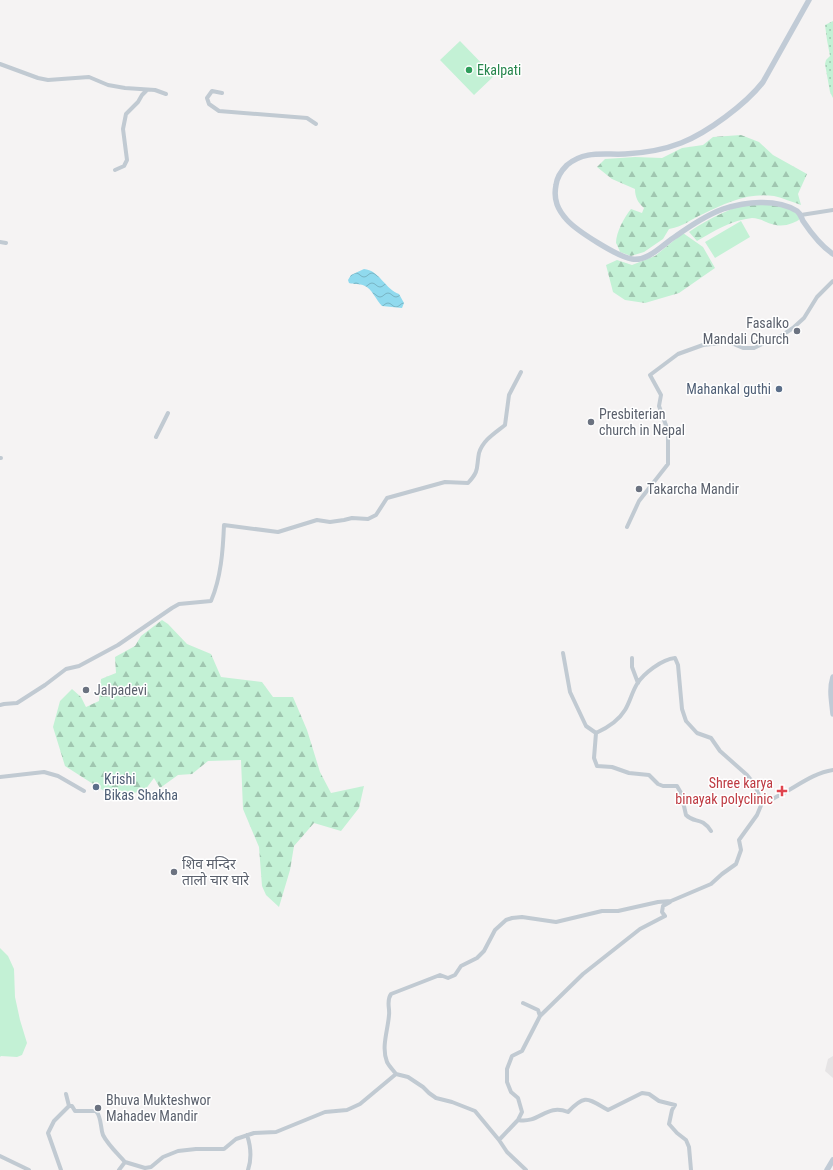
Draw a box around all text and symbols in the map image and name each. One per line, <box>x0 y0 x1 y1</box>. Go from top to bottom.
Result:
place label: Ekalpati <box>477 62 521 78</box>
marker: Ekalpati <box>464 65 474 75</box>
place label: Fasalko Mandali Church <box>703 315 789 347</box>
marker: Fasalko Mandali Church <box>792 326 802 336</box>
place label: Mahankal guthi <box>686 381 771 397</box>
marker: Mahankal guthi <box>774 384 784 394</box>
place label: Presbiterian church in Nepal <box>599 406 685 438</box>
marker: Presbiterian church in Nepal <box>586 417 596 427</box>
place label: Takarcha Mandir <box>647 481 739 497</box>
marker: Takarcha Mandir <box>634 484 644 494</box>
place label: Jalpadevi <box>94 682 147 698</box>
marker: Jalpadevi <box>81 685 91 695</box>
place label: Krishi Bikas Shakha <box>104 771 178 803</box>
place label: Shree karya binayak polyclinic <box>675 775 773 807</box>
marker: Krishi Bikas Shakha <box>91 782 101 792</box>
marker: Shree karya binayak polyclinic <box>776 785 788 797</box>
place label: शिव मन्दिर तालो चार घारे <box>182 856 249 888</box>
marker: शिव मन्दिर तालो चार घारे <box>169 867 179 877</box>
place label: Bhuva Mukteshwor Mahadev Mandir <box>106 1092 211 1124</box>
marker: Bhuva Mukteshwor Mahadev Mandir <box>93 1103 103 1113</box>

